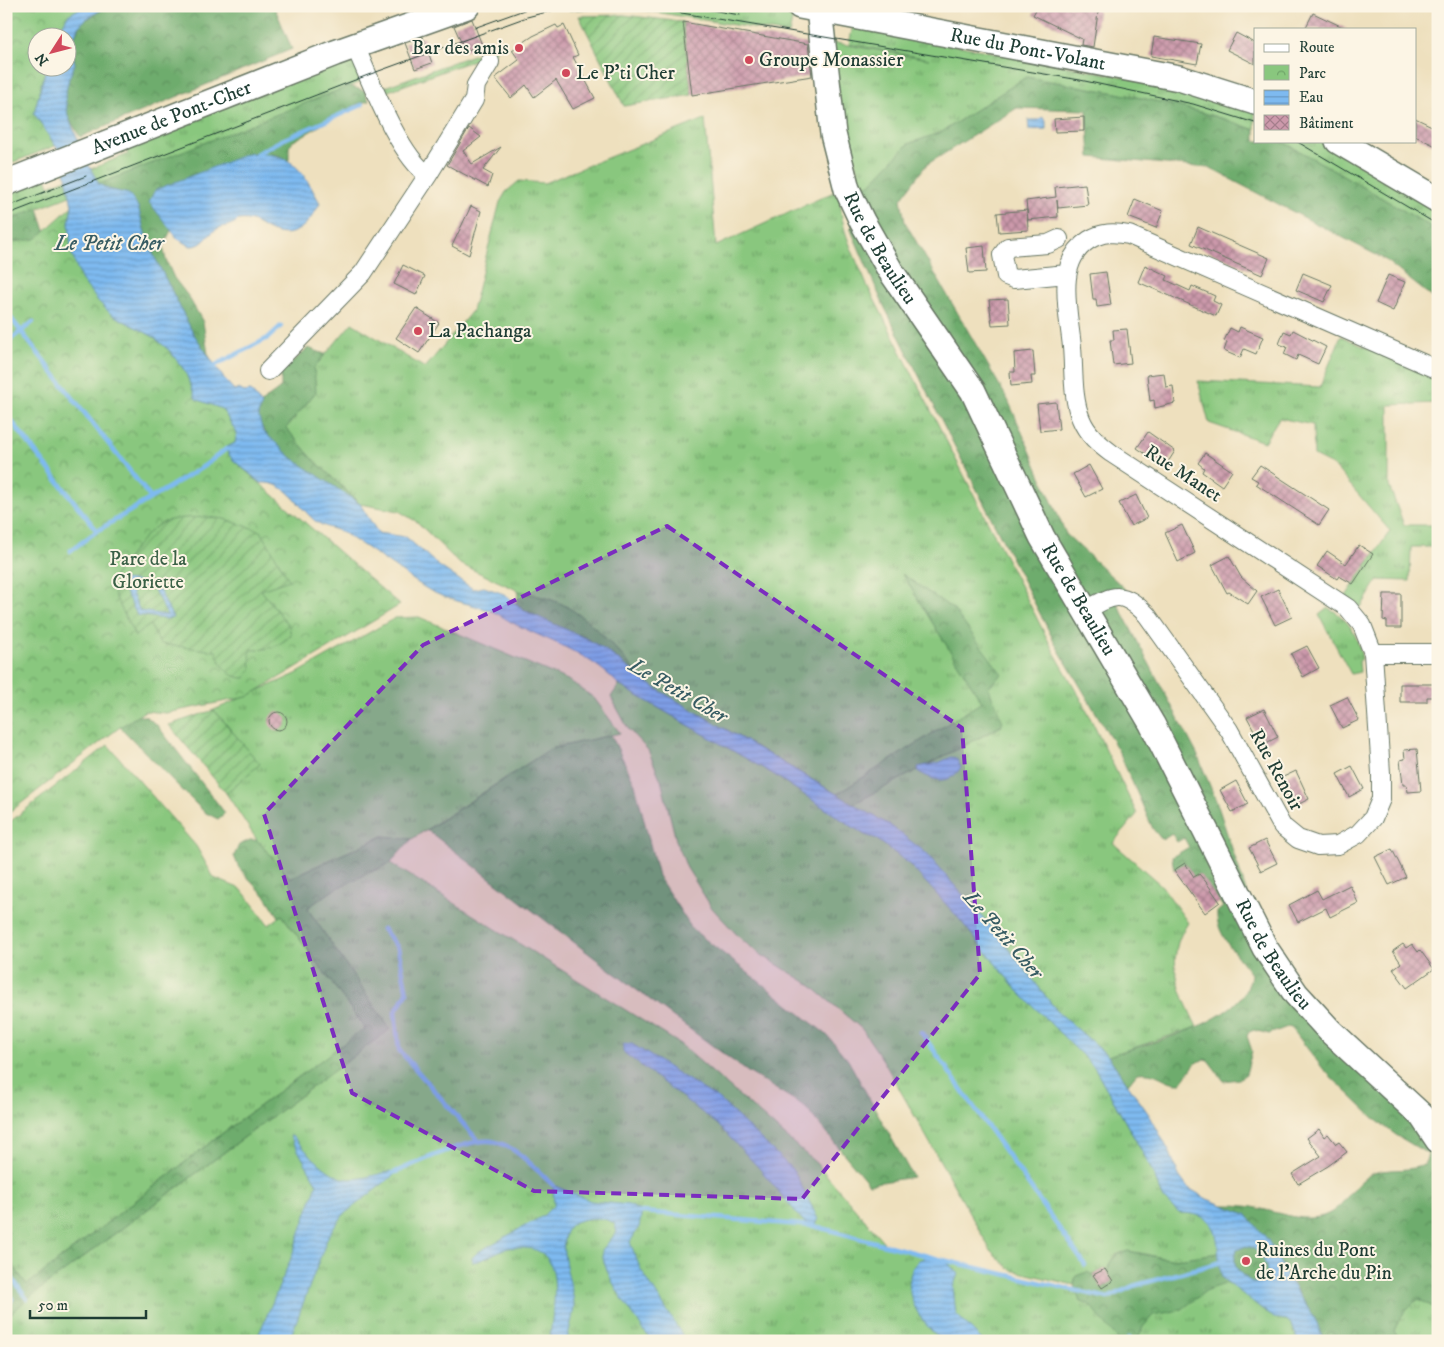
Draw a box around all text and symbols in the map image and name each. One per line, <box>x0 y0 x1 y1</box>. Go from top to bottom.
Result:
street label: Rue du Pont-Volant <box>948 22 1108 76</box>
north arrow <box>28 28 78 78</box>
legend <box>1254 28 1416 142</box>
place label: Bar des amis <box>412 36 509 61</box>
text: Route <box>1299 38 1334 57</box>
marker: Bar des amis <box>513 42 525 54</box>
place label: Groupe Monassier <box>759 48 904 73</box>
text: N <box>31 49 53 69</box>
marker: Groupe Monassier <box>743 54 755 66</box>
place label: Le P'ti Cher <box>576 61 675 86</box>
text: Parc <box>1299 64 1327 83</box>
marker: Le P'ti Cher <box>560 67 572 79</box>
street label: Avenue de Pont-Cher <box>88 75 256 160</box>
text: Eau <box>1299 88 1323 107</box>
text: Bâtiment <box>1299 114 1354 133</box>
street label: Rue de Beaulieu <box>838 188 922 309</box>
water label: Le Petit Cher <box>53 231 165 257</box>
place label: La Pachanga <box>428 319 532 344</box>
marker: La Pachanga <box>412 325 424 337</box>
street label: Rue Manet <box>1140 440 1226 508</box>
street label: Rue de Beaulieu <box>1036 539 1122 660</box>
park label: Parc de la Gloriette <box>109 547 187 595</box>
water label: Le Petit Cher <box>623 652 733 730</box>
street label: Rue Renoir <box>1243 725 1309 816</box>
water label: Le Petit Cher <box>957 885 1050 986</box>
street label: Rue de Beaulieu <box>1230 895 1317 1015</box>
place label: Ruines du Pont de l'Arche du Pin <box>1256 1238 1392 1286</box>
marker: Ruines du Pont de l'Arche du Pin <box>1240 1255 1252 1267</box>
scale bar <box>30 1287 146 1319</box>
text: 50 m <box>38 1296 68 1315</box>

